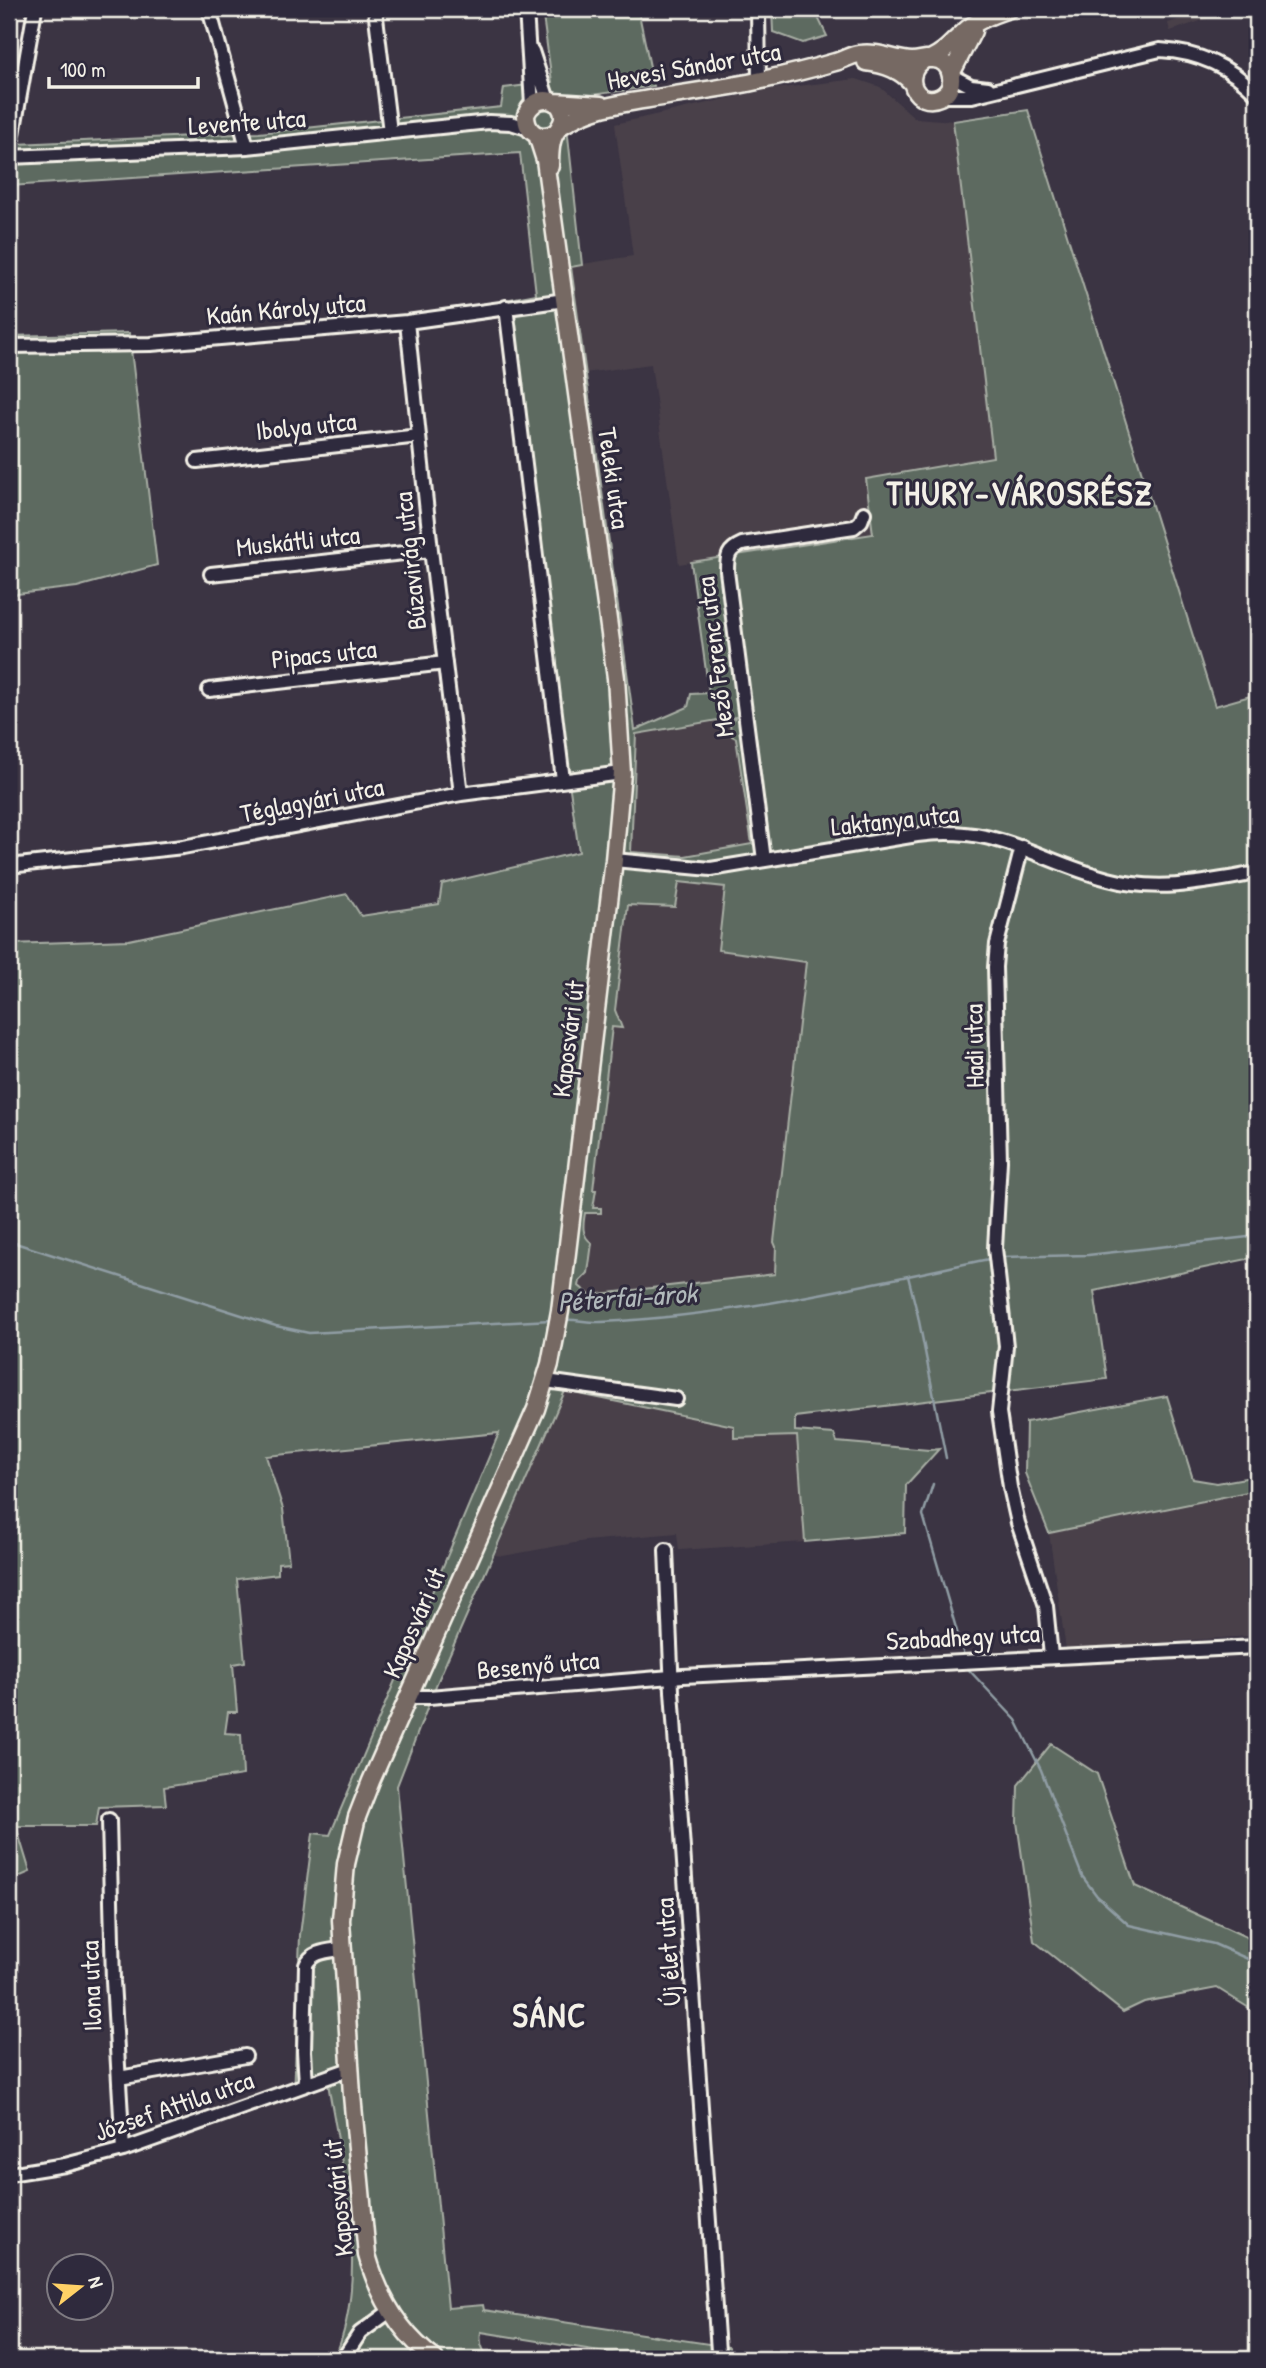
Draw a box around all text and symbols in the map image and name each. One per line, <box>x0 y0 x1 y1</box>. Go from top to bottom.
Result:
street label: Hevesi Sándor utca <box>605 33 783 98</box>
scale bar <box>49 46 198 90</box>
text: 100 m <box>60 55 106 84</box>
street label: Levente utca <box>187 100 307 143</box>
street label: Kaán Károly utca <box>205 284 367 333</box>
street label: Ibolya utca <box>254 403 358 448</box>
street label: Teleki utca <box>590 425 639 531</box>
district label: THURY-VÁROSRÉSZ <box>886 471 1153 515</box>
street label: Búzavirág utca <box>385 490 434 632</box>
street label: Muskátli utca <box>234 517 362 564</box>
street label: Mező Ferenc utca <box>687 575 742 739</box>
street label: Pipacs utca <box>270 631 378 676</box>
street label: Téglagyári utca <box>237 768 387 831</box>
street label: Laktanya utca <box>829 795 961 844</box>
street label: Kaposvári út <box>543 978 592 1099</box>
street label: Hadi utca <box>955 1004 992 1088</box>
water label: Péterfai-árok <box>556 1273 700 1321</box>
street label: Kaposvári út <box>374 1561 454 1683</box>
street label: Szabadhegy utca <box>885 1615 1041 1658</box>
street label: Besenyő utca <box>475 1642 601 1687</box>
street label: Új élet utca <box>646 1897 689 2007</box>
street label: Ilona utca <box>71 1940 110 2032</box>
district label: SÁNC <box>513 1993 587 2037</box>
street label: József Attila utca <box>90 2062 258 2149</box>
street label: Kaposvári út <box>314 2137 361 2258</box>
north arrow <box>46 2252 116 2322</box>
text: N <box>82 2273 110 2291</box>

